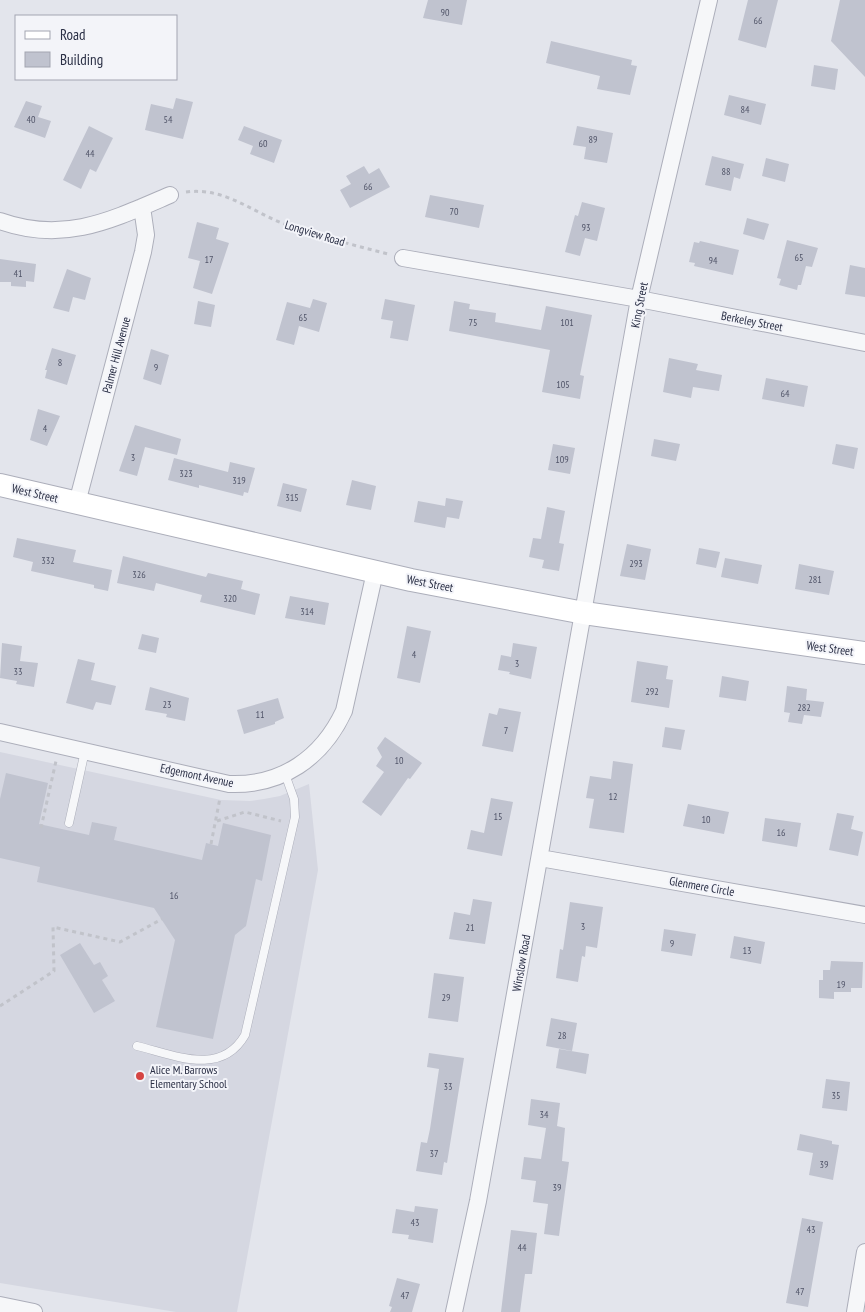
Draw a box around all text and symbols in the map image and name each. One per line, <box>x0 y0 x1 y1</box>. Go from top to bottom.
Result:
house number: 90 <box>441 6 450 19</box>
house number: 66 <box>754 14 763 27</box>
legend <box>15 15 178 80</box>
text: Road <box>60 25 86 44</box>
text: Building <box>60 50 103 69</box>
house number: 84 <box>741 103 750 116</box>
house number: 40 <box>27 113 36 126</box>
house number: 54 <box>164 113 173 126</box>
house number: 89 <box>589 133 598 146</box>
house number: 60 <box>259 137 268 150</box>
house number: 44 <box>86 147 95 160</box>
house number: 88 <box>722 165 731 178</box>
house number: 66 <box>364 180 373 193</box>
house number: 70 <box>450 205 459 218</box>
street label: Longview Road <box>283 217 347 249</box>
house number: 93 <box>582 221 591 234</box>
house number: 65 <box>795 251 804 264</box>
house number: 17 <box>205 253 214 266</box>
house number: 94 <box>709 254 718 267</box>
house number: 41 <box>14 267 23 280</box>
street label: King Street <box>627 280 651 329</box>
street label: Berkeley Street <box>720 308 785 334</box>
house number: 65 <box>299 311 308 324</box>
street label: Palmer Hill Avenue <box>99 315 133 395</box>
house number: 75 <box>469 316 478 329</box>
house number: 101 <box>560 316 574 329</box>
house number: 8 <box>58 356 62 369</box>
house number: 9 <box>154 361 158 374</box>
house number: 105 <box>556 378 570 391</box>
house number: 64 <box>781 387 790 400</box>
house number: 4 <box>43 422 48 435</box>
house number: 3 <box>131 451 135 464</box>
house number: 109 <box>555 453 569 466</box>
house number: 323 <box>179 467 193 480</box>
house number: 319 <box>232 474 246 487</box>
street label: West Street <box>10 480 60 506</box>
house number: 315 <box>285 491 299 504</box>
house number: 332 <box>41 554 55 567</box>
house number: 293 <box>629 557 643 570</box>
house number: 326 <box>132 568 146 581</box>
street label: West Street <box>405 571 455 595</box>
house number: 281 <box>808 573 822 586</box>
house number: 320 <box>223 592 237 605</box>
house number: 314 <box>300 605 314 618</box>
street label: West Street <box>806 637 855 659</box>
house number: 4 <box>412 648 417 661</box>
house number: 3 <box>515 657 519 670</box>
house number: 33 <box>14 665 23 678</box>
house number: 292 <box>645 685 659 698</box>
house number: 23 <box>163 698 172 711</box>
house number: 282 <box>797 701 811 714</box>
house number: 11 <box>256 708 265 721</box>
house number: 7 <box>504 724 508 737</box>
house number: 10 <box>395 754 404 767</box>
street label: Edgemont Avenue <box>159 760 235 790</box>
house number: 12 <box>609 790 618 803</box>
house number: 15 <box>494 810 503 823</box>
house number: 10 <box>702 813 711 826</box>
house number: 16 <box>777 826 786 839</box>
street label: Glenmere Circle <box>668 873 736 899</box>
house number: 16 <box>170 889 179 902</box>
house number: 3 <box>581 920 585 933</box>
house number: 21 <box>466 921 475 934</box>
street label: Winslow Road <box>509 933 533 993</box>
house number: 9 <box>670 937 674 950</box>
house number: 13 <box>743 944 752 957</box>
house number: 19 <box>837 978 846 991</box>
house number: 29 <box>442 991 451 1004</box>
house number: 28 <box>558 1029 567 1042</box>
place label: Alice M. Barrows Elementary School <box>150 1062 227 1091</box>
marker: Alice M. Barrows Elementary School <box>134 1070 146 1082</box>
house number: 33 <box>444 1080 453 1093</box>
house number: 35 <box>832 1089 841 1102</box>
house number: 34 <box>540 1108 549 1121</box>
house number: 37 <box>430 1147 439 1160</box>
house number: 39 <box>820 1158 829 1171</box>
house number: 39 <box>553 1181 562 1194</box>
house number: 43 <box>411 1216 420 1229</box>
house number: 43 <box>807 1223 816 1236</box>
house number: 44 <box>518 1241 527 1254</box>
house number: 47 <box>796 1285 805 1298</box>
house number: 47 <box>401 1289 410 1302</box>

